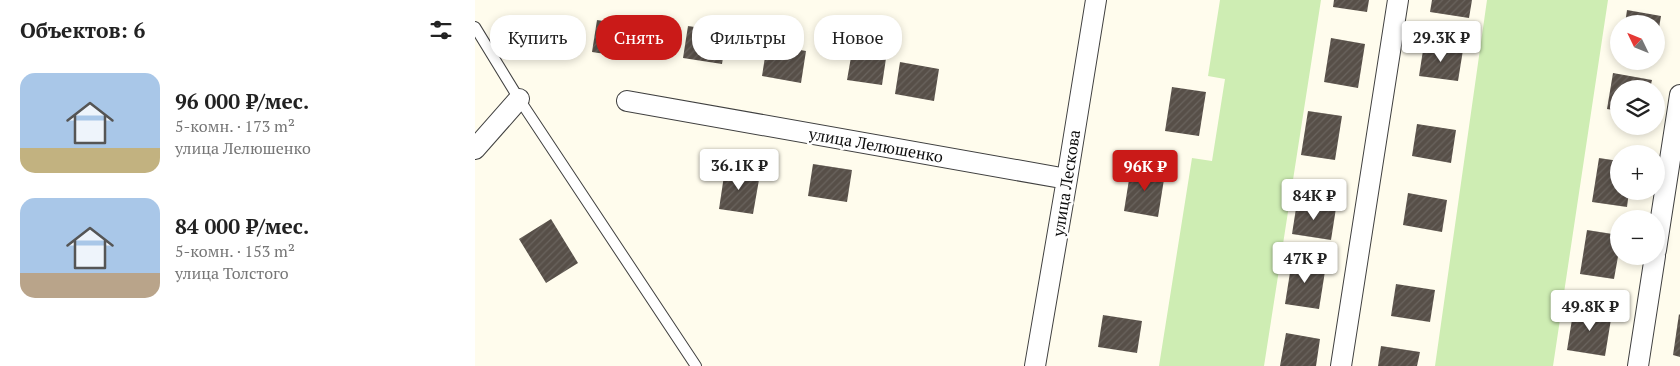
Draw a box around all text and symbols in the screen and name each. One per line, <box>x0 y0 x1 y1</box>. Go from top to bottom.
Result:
chip: Купить <box>490 15 586 60</box>
chip: Снять <box>596 15 682 60</box>
chip: Фильтры <box>692 15 804 60</box>
chip: Новое <box>814 15 902 60</box>
north arrow <box>1610 15 1665 70</box>
map controls <box>1610 15 1665 265</box>
text: Объектов: 6 <box>20 16 145 44</box>
icon: filters <box>427 16 455 44</box>
pin: 29.3K ₽ <box>1395 20 1487 63</box>
text: 29.3K ₽ <box>1413 26 1469 48</box>
button: layers <box>1610 80 1665 135</box>
text: 96 000 ₽/мес. <box>175 87 309 115</box>
icon: home <box>60 93 120 153</box>
text: 5-комн. · 173 m² <box>175 115 295 137</box>
street label: улица Лелюшенко <box>806 122 945 168</box>
street label: улица Лескова <box>1047 128 1085 239</box>
text: улица Лелюшенко <box>175 137 311 159</box>
button: + <box>1610 145 1665 200</box>
pin: 36.1K ₽ <box>693 148 785 191</box>
pin: 96K ₽ <box>1110 150 1180 192</box>
text: 36.1K ₽ <box>711 154 767 176</box>
text: 96K ₽ <box>1124 155 1166 177</box>
pin: 84K ₽ <box>1279 178 1349 221</box>
text: 84K ₽ <box>1293 184 1335 206</box>
button: − <box>1610 210 1665 265</box>
text: 84 000 ₽/мес. <box>175 212 309 240</box>
icon: home <box>60 218 120 278</box>
text: 5-комн. · 153 m² <box>175 240 295 262</box>
pin: 47K ₽ <box>1270 242 1340 284</box>
text: 47K ₽ <box>1284 247 1326 269</box>
text: улица Толстого <box>175 262 289 284</box>
pin: 49.8K ₽ <box>1544 290 1636 332</box>
text: 49.8K ₽ <box>1562 295 1618 317</box>

